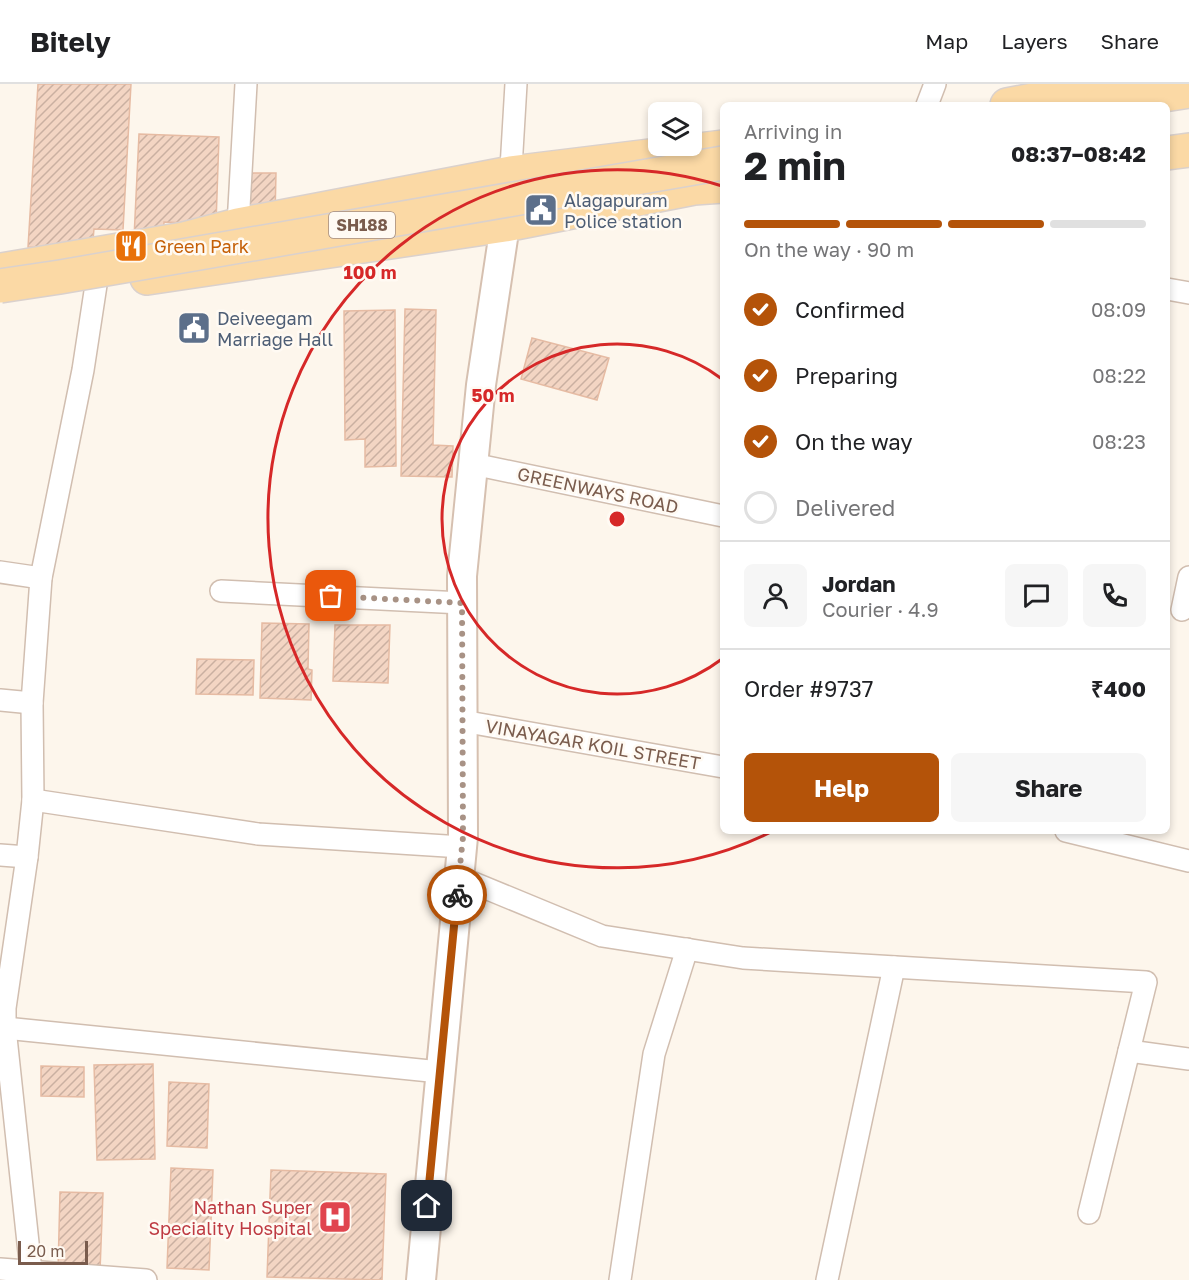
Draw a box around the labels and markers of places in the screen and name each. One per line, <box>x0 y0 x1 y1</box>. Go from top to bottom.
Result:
place label: Alagapuram Police station <box>564 189 682 232</box>
public building icon: Alagapuram Police station <box>523 192 559 228</box>
restaurant icon: Green Park <box>113 228 149 264</box>
place label: Green Park <box>154 235 249 257</box>
place label: Deiveegam Marriage Hall <box>217 307 333 350</box>
public building icon: Deiveegam Marriage Hall <box>176 310 212 346</box>
centre of rings <box>607 509 627 529</box>
pin <box>305 570 356 621</box>
pin <box>401 1180 452 1231</box>
place label: Nathan Super Speciality Hospital <box>148 1196 312 1239</box>
hospital icon: Nathan Super Speciality Hospital <box>317 1199 353 1235</box>

